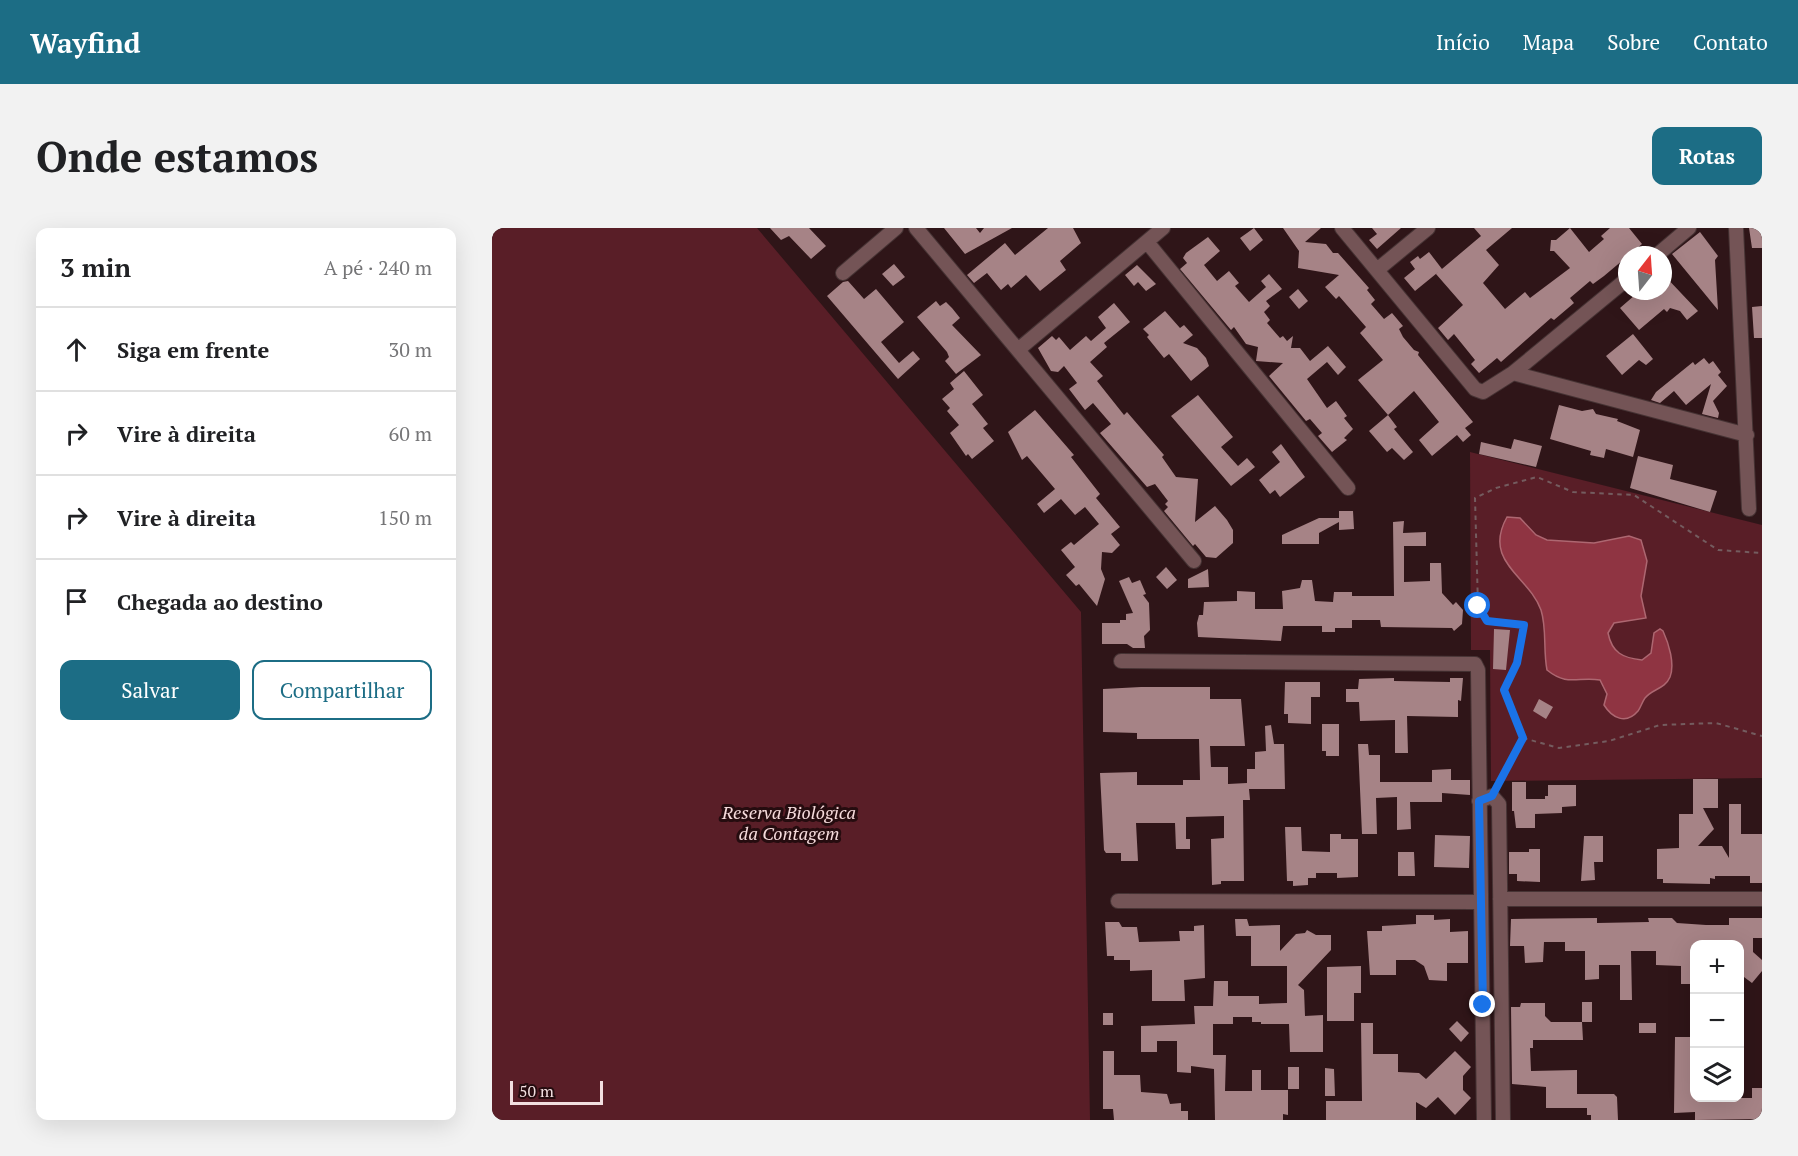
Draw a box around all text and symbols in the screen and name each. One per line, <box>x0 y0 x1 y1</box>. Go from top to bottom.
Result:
text: Wayfind <box>30 24 141 61</box>
text: Início <box>1436 28 1490 56</box>
text: Mapa <box>1523 28 1574 56</box>
text: Sobre <box>1607 28 1660 56</box>
text: Contato <box>1693 28 1768 56</box>
button: Rotas <box>1652 127 1762 185</box>
text: Onde estamos <box>36 128 318 184</box>
north arrow <box>1618 246 1672 300</box>
text: 3 min <box>60 250 131 284</box>
text: A pé · 240 m <box>324 254 432 281</box>
icon: ahead <box>60 333 93 366</box>
text: Siga em frente <box>117 335 269 364</box>
text: 30 m <box>389 336 432 363</box>
icon: right <box>60 417 93 450</box>
text: Vire à direita <box>117 419 256 448</box>
text: 60 m <box>389 420 432 447</box>
icon: right <box>60 501 93 534</box>
text: Vire à direita <box>117 503 256 532</box>
text: 150 m <box>378 504 432 531</box>
icon: arrive <box>60 585 93 618</box>
text: Chegada ao destino <box>117 587 323 616</box>
route start <box>1464 592 1490 618</box>
button: Salvar <box>60 660 240 720</box>
button: Compartilhar <box>252 660 432 720</box>
park label: Reserva Biológica da Contagem <box>721 800 856 845</box>
map controls <box>1690 940 1744 1102</box>
button: + <box>1690 940 1744 994</box>
route end <box>1469 991 1495 1017</box>
button: − <box>1690 994 1744 1048</box>
button: layers <box>1690 1048 1744 1102</box>
scale bar <box>510 1078 603 1106</box>
text: 50 m <box>519 1080 554 1102</box>

